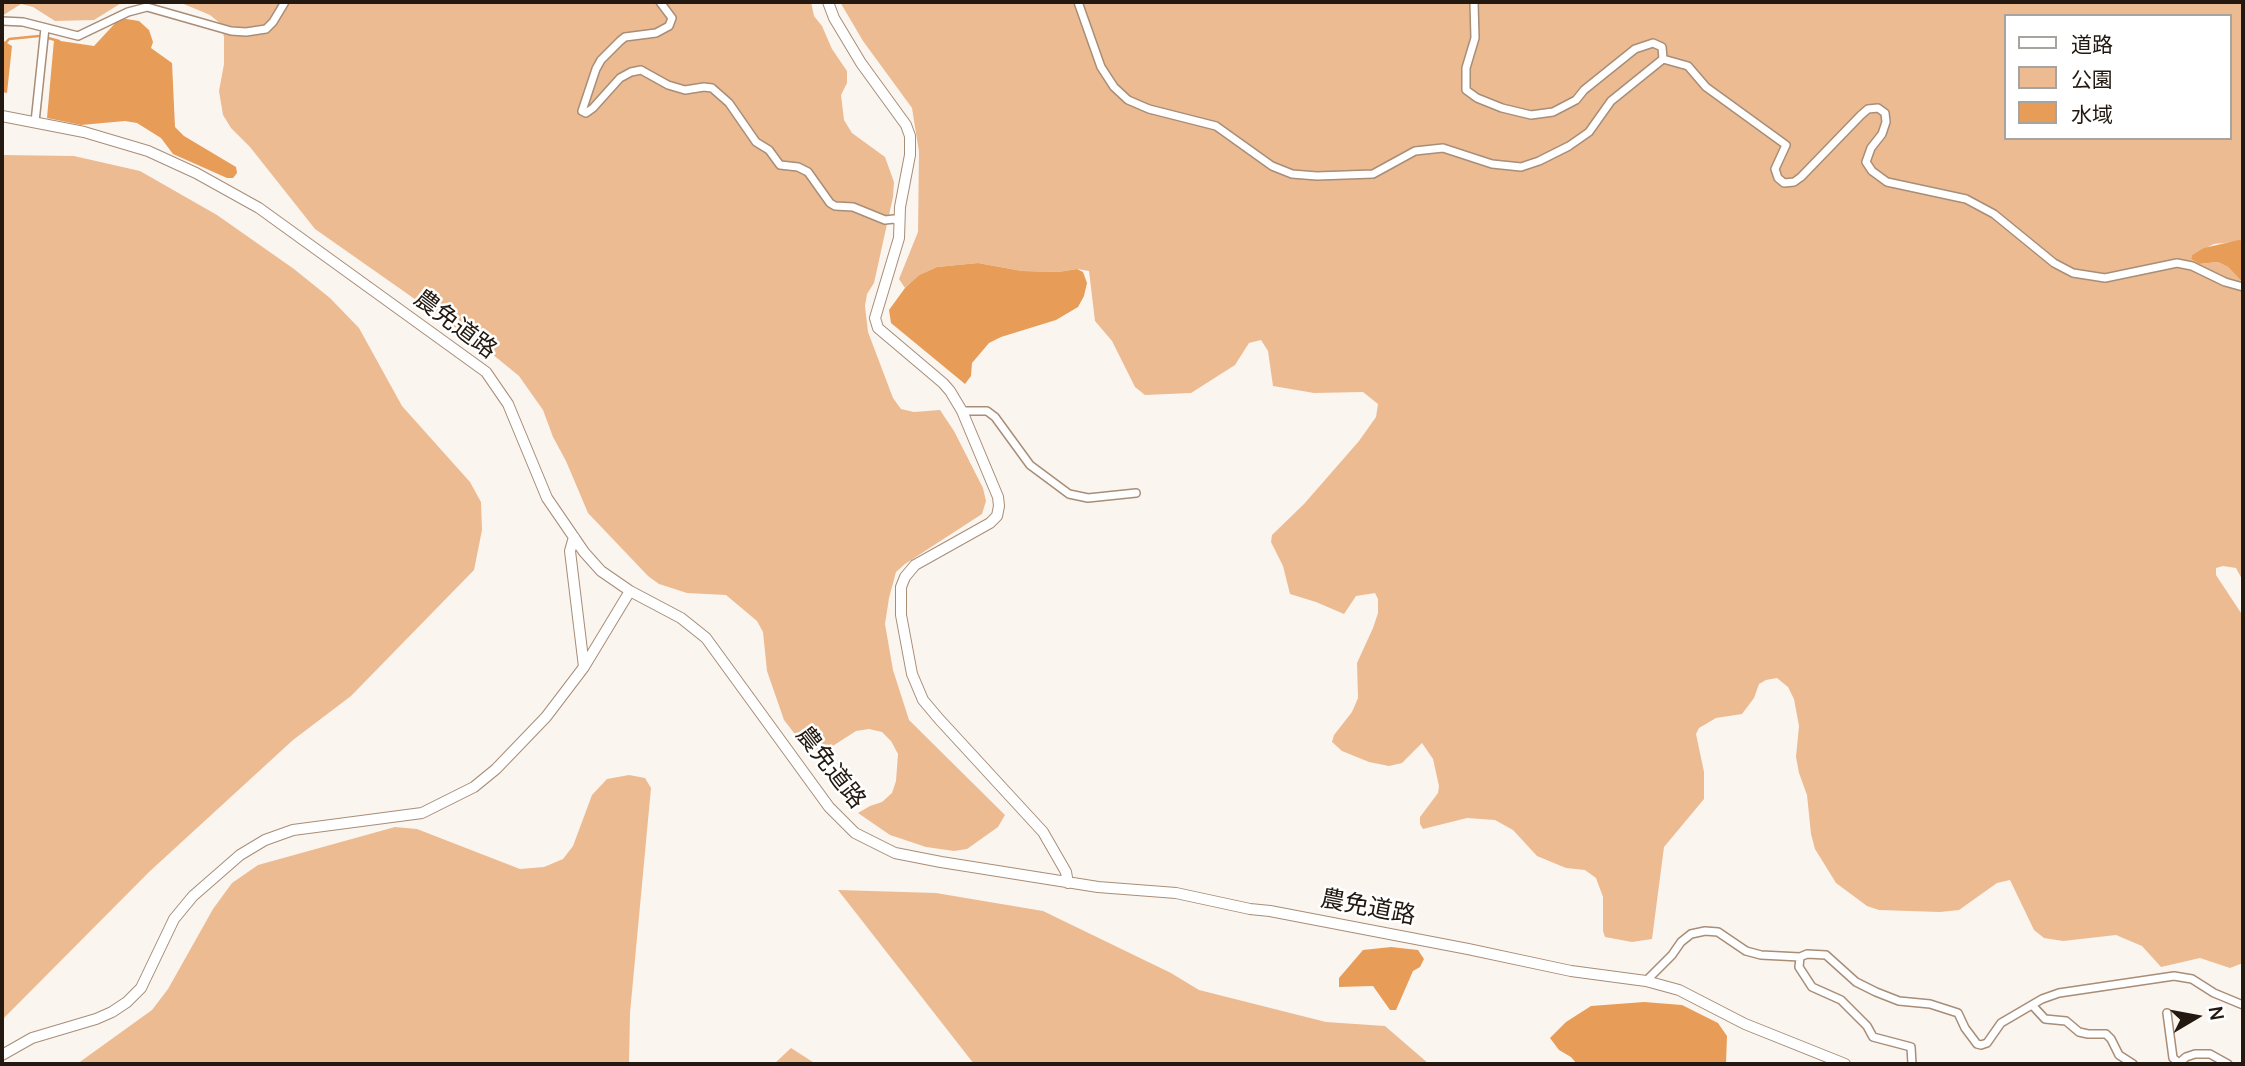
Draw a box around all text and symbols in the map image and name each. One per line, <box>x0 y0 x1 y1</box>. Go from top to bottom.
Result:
legend <box>2004 14 2231 140</box>
text: 道路 <box>2071 30 2113 58</box>
text: 公園 <box>2071 65 2113 93</box>
text: 水域 <box>2071 100 2113 128</box>
street label: 農免道路 <box>408 285 502 365</box>
street label: 農免道路 <box>789 721 871 815</box>
street label: 農免道路 <box>1318 885 1418 931</box>
north arrow <box>2161 982 2231 1052</box>
text: N <box>2203 1004 2231 1022</box>

